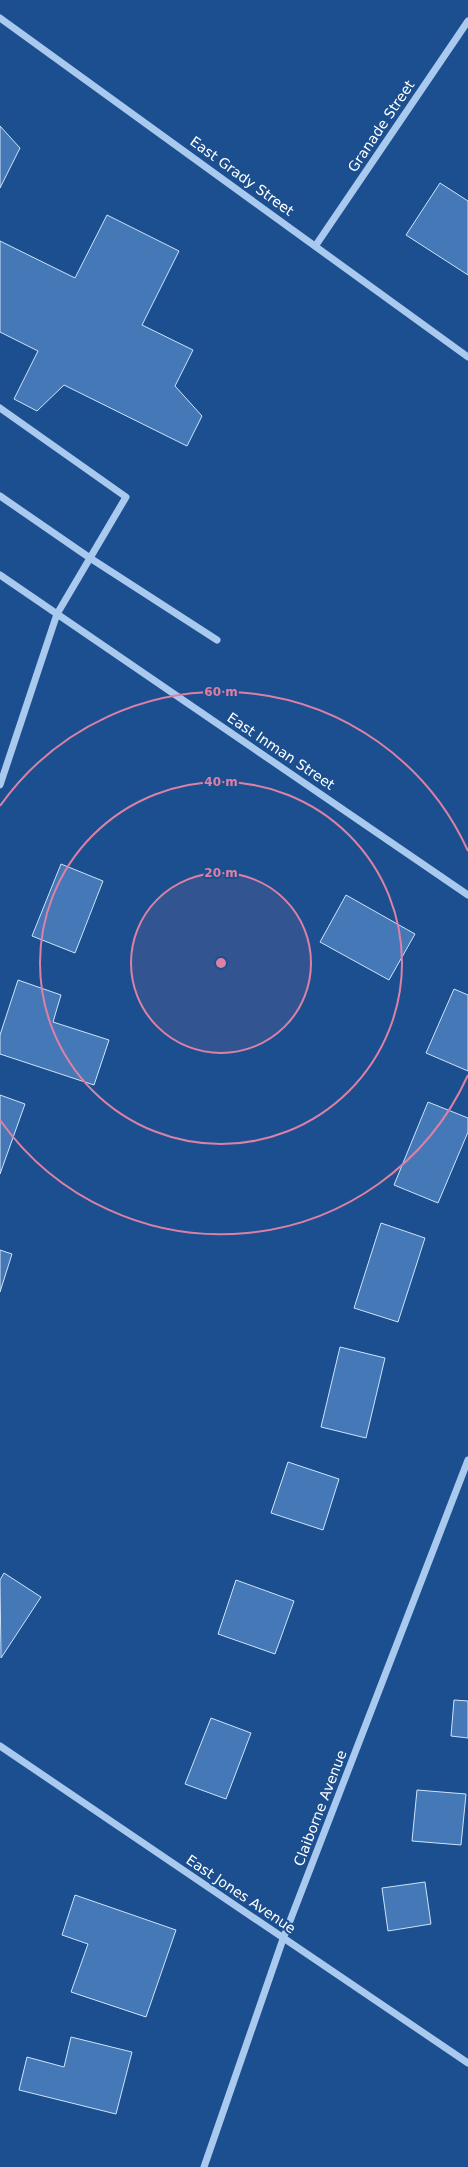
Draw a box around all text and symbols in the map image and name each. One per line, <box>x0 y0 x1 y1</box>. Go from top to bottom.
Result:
street label: Granade Street <box>344 77 418 175</box>
street label: East Grady Street <box>187 133 297 219</box>
text: 60 m <box>204 685 238 699</box>
street label: East Inman Street <box>224 709 338 793</box>
text: 40 m <box>204 775 238 789</box>
text: 20 m <box>204 866 238 880</box>
centre of rings <box>214 956 228 970</box>
street label: Claiborne Avenue <box>290 1748 350 1868</box>
street label: East Jones Avenue <box>183 1851 299 1937</box>

